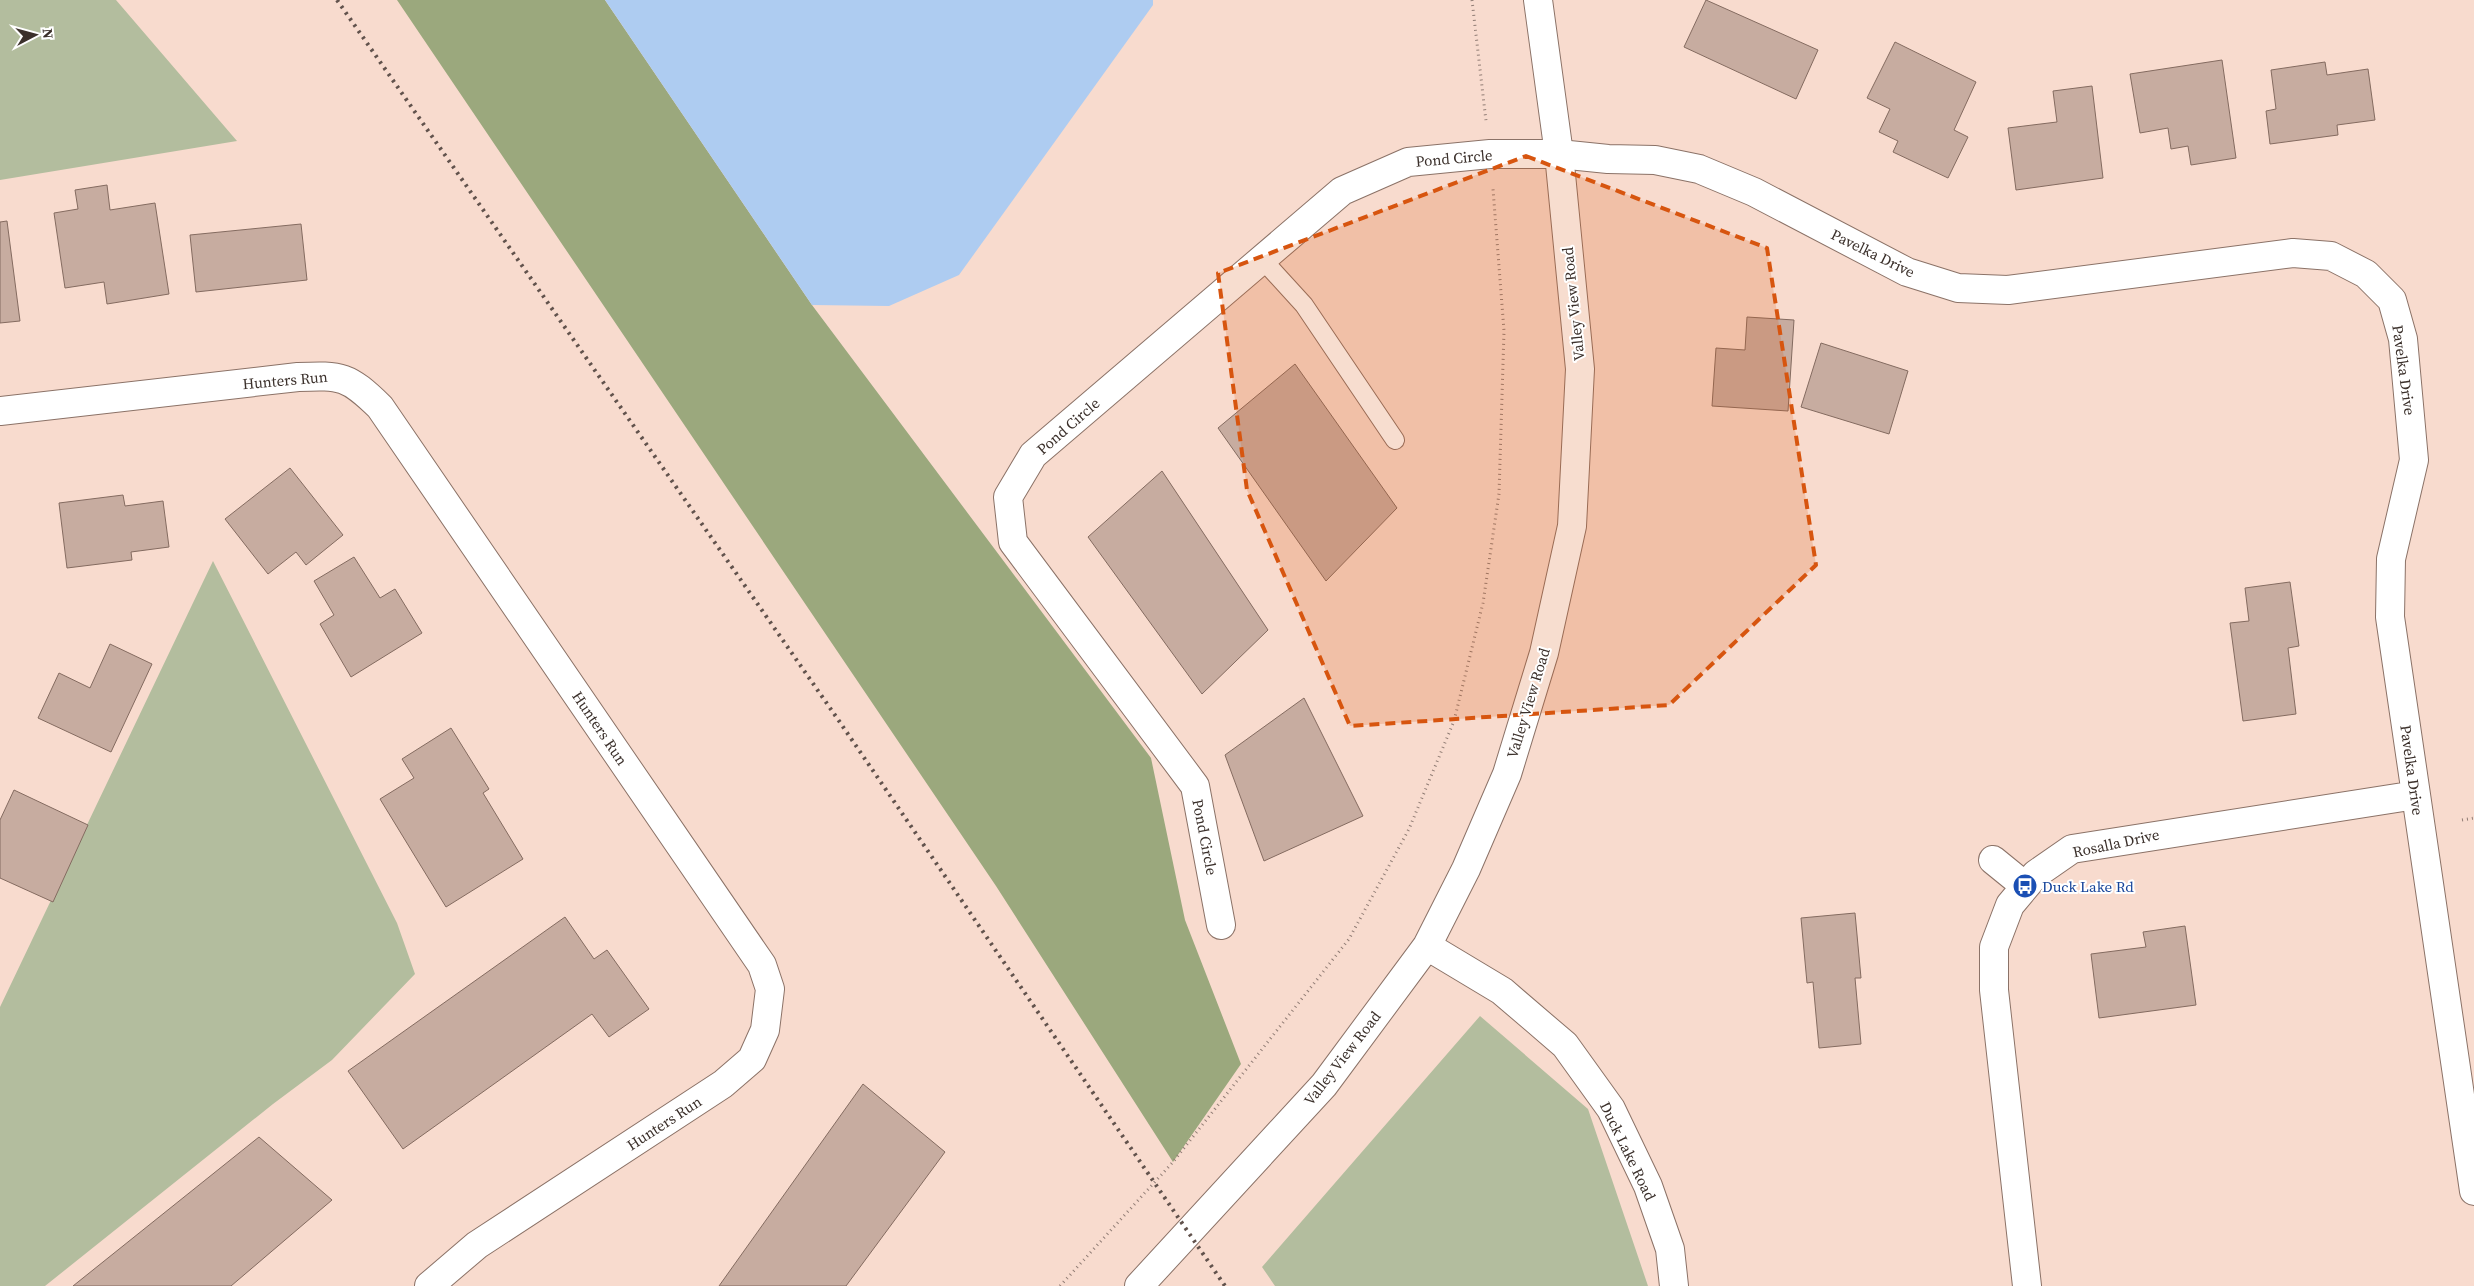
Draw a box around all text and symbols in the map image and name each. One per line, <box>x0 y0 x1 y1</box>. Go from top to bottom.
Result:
north arrow <box>10 10 60 60</box>
text: N <box>37 28 58 40</box>
street label: Pond Circle <box>1415 144 1494 172</box>
street label: Pavelka Drive <box>1828 224 1919 283</box>
street label: Valley View Road <box>1557 246 1589 362</box>
street label: Pavelka Drive <box>2387 324 2421 417</box>
street label: Hunters Run <box>242 366 328 394</box>
street label: Pond Circle <box>1032 393 1104 459</box>
street label: Valley View Road <box>1501 645 1555 761</box>
street label: Hunters Run <box>567 687 633 769</box>
street label: Pavelka Drive <box>2395 724 2429 817</box>
street label: Pond Circle <box>1187 797 1223 877</box>
street label: Rosalla Drive <box>2071 824 2162 862</box>
bus stop icon: Duck Lake Rd <box>2012 873 2038 899</box>
place label: Duck Lake Rd <box>2042 876 2134 897</box>
street label: Valley View Road <box>1299 1006 1386 1109</box>
street label: Hunters Run <box>622 1091 706 1155</box>
street label: Duck Lake Road <box>1595 1098 1661 1204</box>

